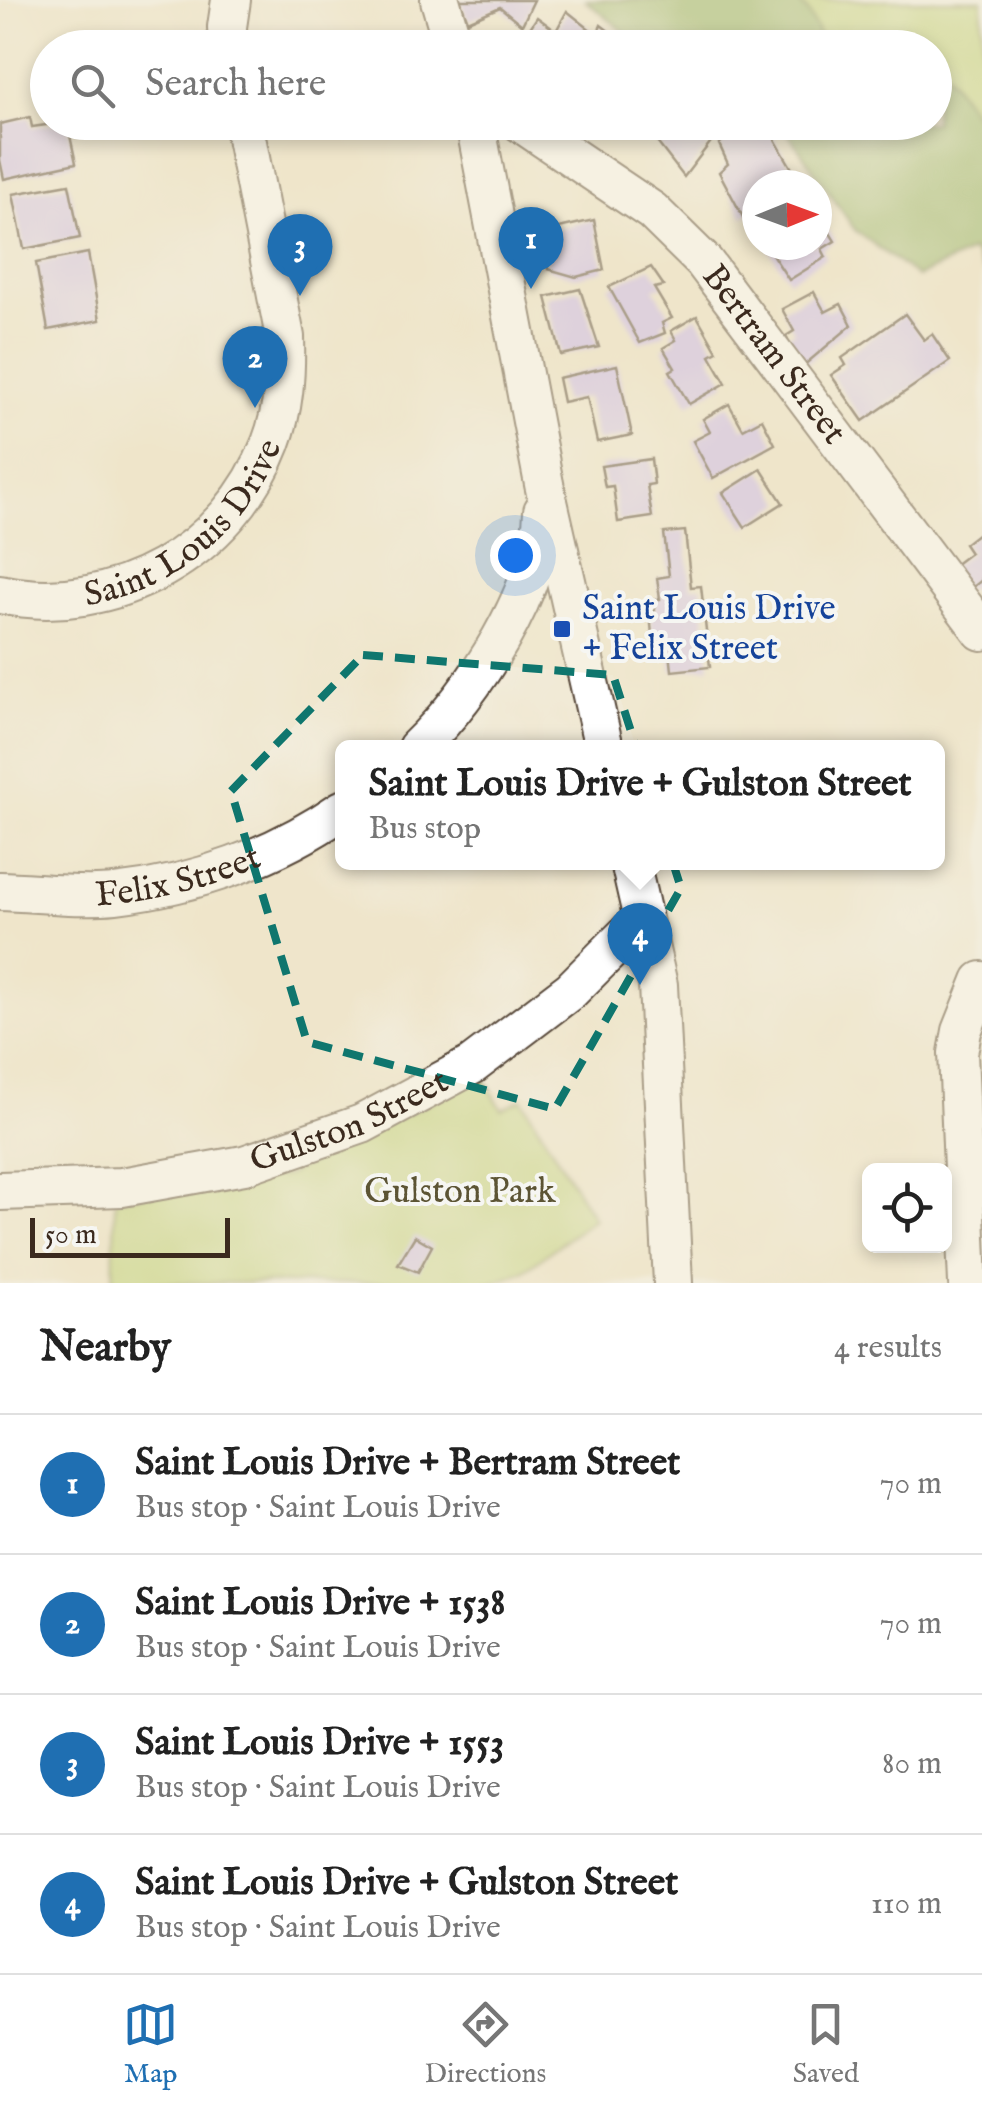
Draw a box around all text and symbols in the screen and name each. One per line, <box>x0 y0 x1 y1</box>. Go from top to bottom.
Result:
search box <box>30 30 952 140</box>
icon: search <box>65 58 120 113</box>
text: Search here <box>145 61 326 109</box>
north arrow <box>742 170 832 260</box>
pin: 1 <box>498 206 564 289</box>
pin: 3 <box>268 214 332 296</box>
street label: Bertram Street <box>691 256 856 454</box>
pin: 2 <box>222 326 288 408</box>
street label: Saint Louis Drive <box>80 433 293 618</box>
your location <box>490 530 541 581</box>
place label: Saint Louis Drive + Felix Street <box>582 587 836 672</box>
marker: Saint Louis Drive + Felix Street <box>551 618 573 640</box>
popup <box>335 740 945 870</box>
text: Saint Louis Drive + Gulston Street <box>368 761 912 809</box>
text: Bus stop <box>368 809 481 850</box>
street label: Felix Street <box>94 835 267 918</box>
pin: 4 <box>608 902 672 985</box>
street label: Gulston Street <box>244 1059 456 1184</box>
map controls <box>862 1163 952 1253</box>
button: locate <box>862 1163 952 1253</box>
park label: Gulston Park <box>364 1170 556 1215</box>
scale bar <box>30 1213 230 1258</box>
text: 50 m <box>45 1218 97 1253</box>
text: Nearby <box>40 1322 171 1375</box>
text: 4 results <box>834 1328 942 1369</box>
text: Saint Louis Drive + Bertram Street <box>135 1440 680 1488</box>
text: 1 <box>67 1464 78 1505</box>
text: 70 m <box>880 1464 942 1505</box>
text: Bus stop · Saint Louis Drive <box>135 1488 501 1529</box>
text: Saint Louis Drive + 1538 <box>135 1580 505 1628</box>
text: 2 <box>65 1604 80 1645</box>
text: 70 m <box>880 1604 942 1645</box>
text: Bus stop · Saint Louis Drive <box>135 1628 501 1669</box>
text: Saint Louis Drive + 1553 <box>135 1720 504 1768</box>
text: 3 <box>67 1744 78 1785</box>
text: 80 m <box>882 1744 942 1785</box>
text: Bus stop · Saint Louis Drive <box>135 1768 501 1809</box>
text: Saint Louis Drive + Gulston Street <box>135 1860 678 1908</box>
text: 4 <box>65 1884 80 1925</box>
text: 110 m <box>871 1884 942 1925</box>
text: Bus stop · Saint Louis Drive <box>135 1908 501 1949</box>
tab: Map <box>123 1997 178 2092</box>
tab: Directions <box>424 1997 546 2092</box>
tab: Saved <box>793 1997 859 2092</box>

